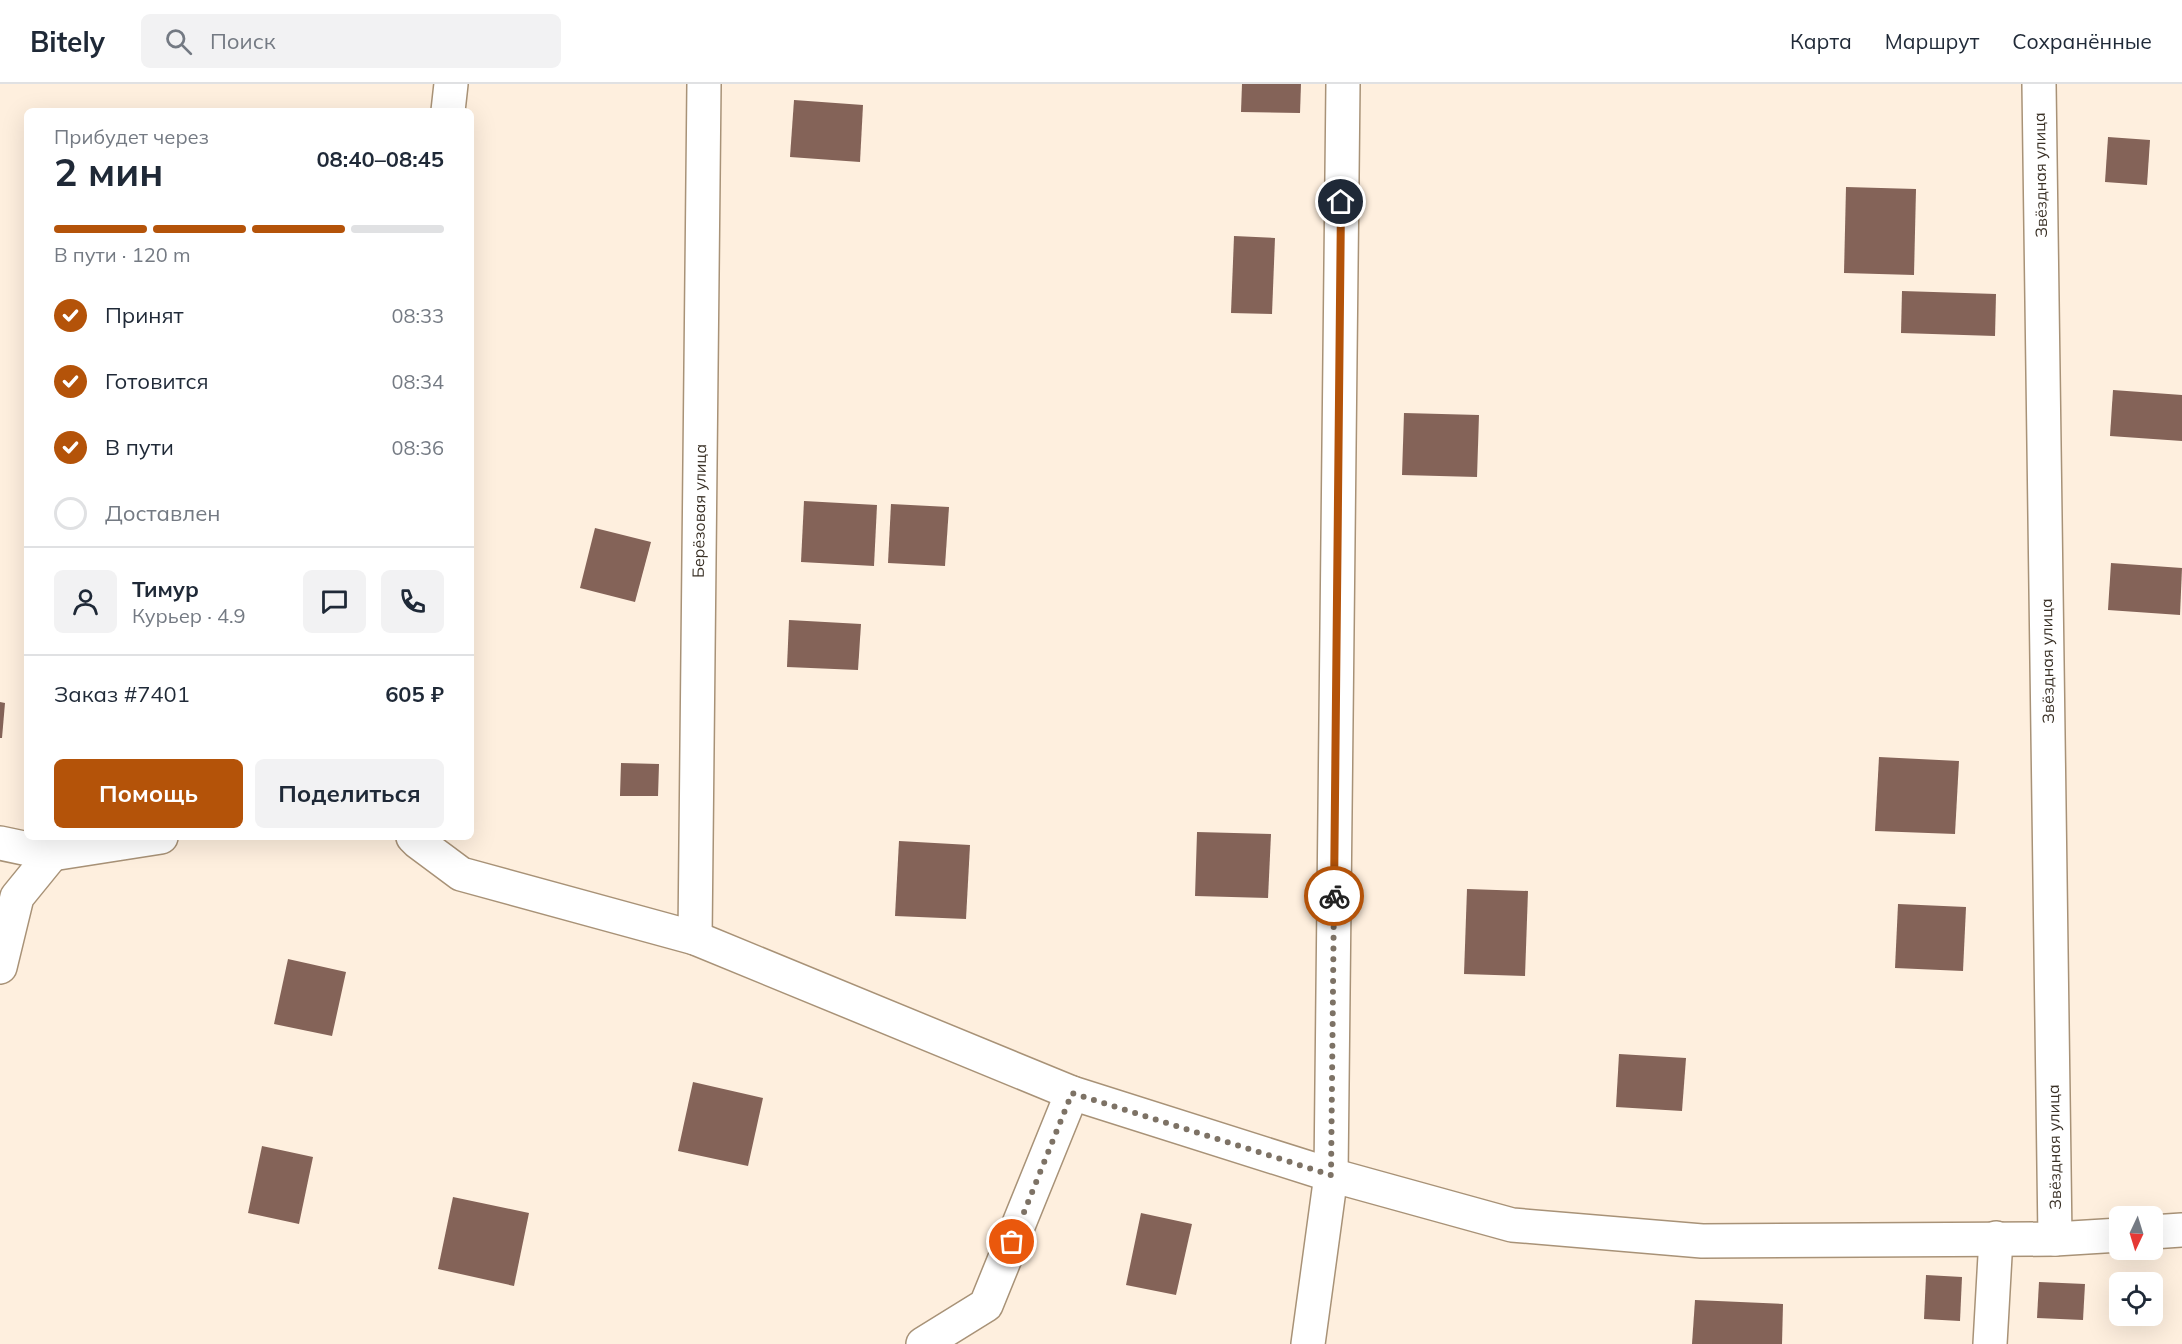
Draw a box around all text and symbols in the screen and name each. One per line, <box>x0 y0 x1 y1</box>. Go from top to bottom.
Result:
search box <box>141 14 561 68</box>
text: Bitely <box>30 24 105 59</box>
icon: search <box>162 25 195 58</box>
text: Поиск <box>210 27 276 55</box>
text: Карта <box>1790 28 1852 54</box>
text: Маршрут <box>1885 28 1979 54</box>
text: Сохранённые <box>2012 28 2152 54</box>
street label: Звёздная улица <box>2029 112 2051 238</box>
text: Прибудет через <box>54 124 209 149</box>
text: 08:40–08:45 <box>316 145 444 173</box>
text: 2 мин <box>54 147 163 196</box>
pin <box>1315 176 1366 227</box>
icon: home <box>1324 185 1357 218</box>
text: В пути · 120 m <box>54 242 190 267</box>
icon: check <box>54 299 87 332</box>
text: Принят <box>105 301 184 329</box>
text: 08:33 <box>391 303 444 328</box>
icon: check <box>54 365 87 398</box>
text: Готовится <box>105 367 209 395</box>
text: 08:34 <box>391 369 444 394</box>
icon: check <box>54 431 87 464</box>
text: В пути <box>105 433 174 461</box>
text: 08:36 <box>391 435 444 460</box>
street label: Берёзовая улица <box>688 444 710 578</box>
text: Доставлен <box>105 499 221 527</box>
button: person <box>54 570 117 633</box>
button: chat <box>303 570 366 633</box>
button: phone <box>381 570 444 633</box>
text: Тимур <box>132 575 199 603</box>
street label: Звёздная улица <box>2036 598 2058 724</box>
text: Курьер · 4.9 <box>132 603 246 628</box>
text: Заказ #7401 <box>54 680 190 708</box>
text: 605 ₽ <box>385 680 444 708</box>
button: Помощь <box>54 759 243 828</box>
button: Поделиться <box>255 759 444 828</box>
courier <box>1304 866 1364 926</box>
icon: bike <box>1318 880 1351 913</box>
street label: Звёздная улица <box>2043 1084 2065 1210</box>
north arrow <box>2109 1206 2163 1260</box>
map controls <box>2109 1206 2163 1326</box>
pin <box>986 1216 1037 1267</box>
icon: bag <box>995 1225 1028 1258</box>
button: locate <box>2109 1272 2163 1326</box>

